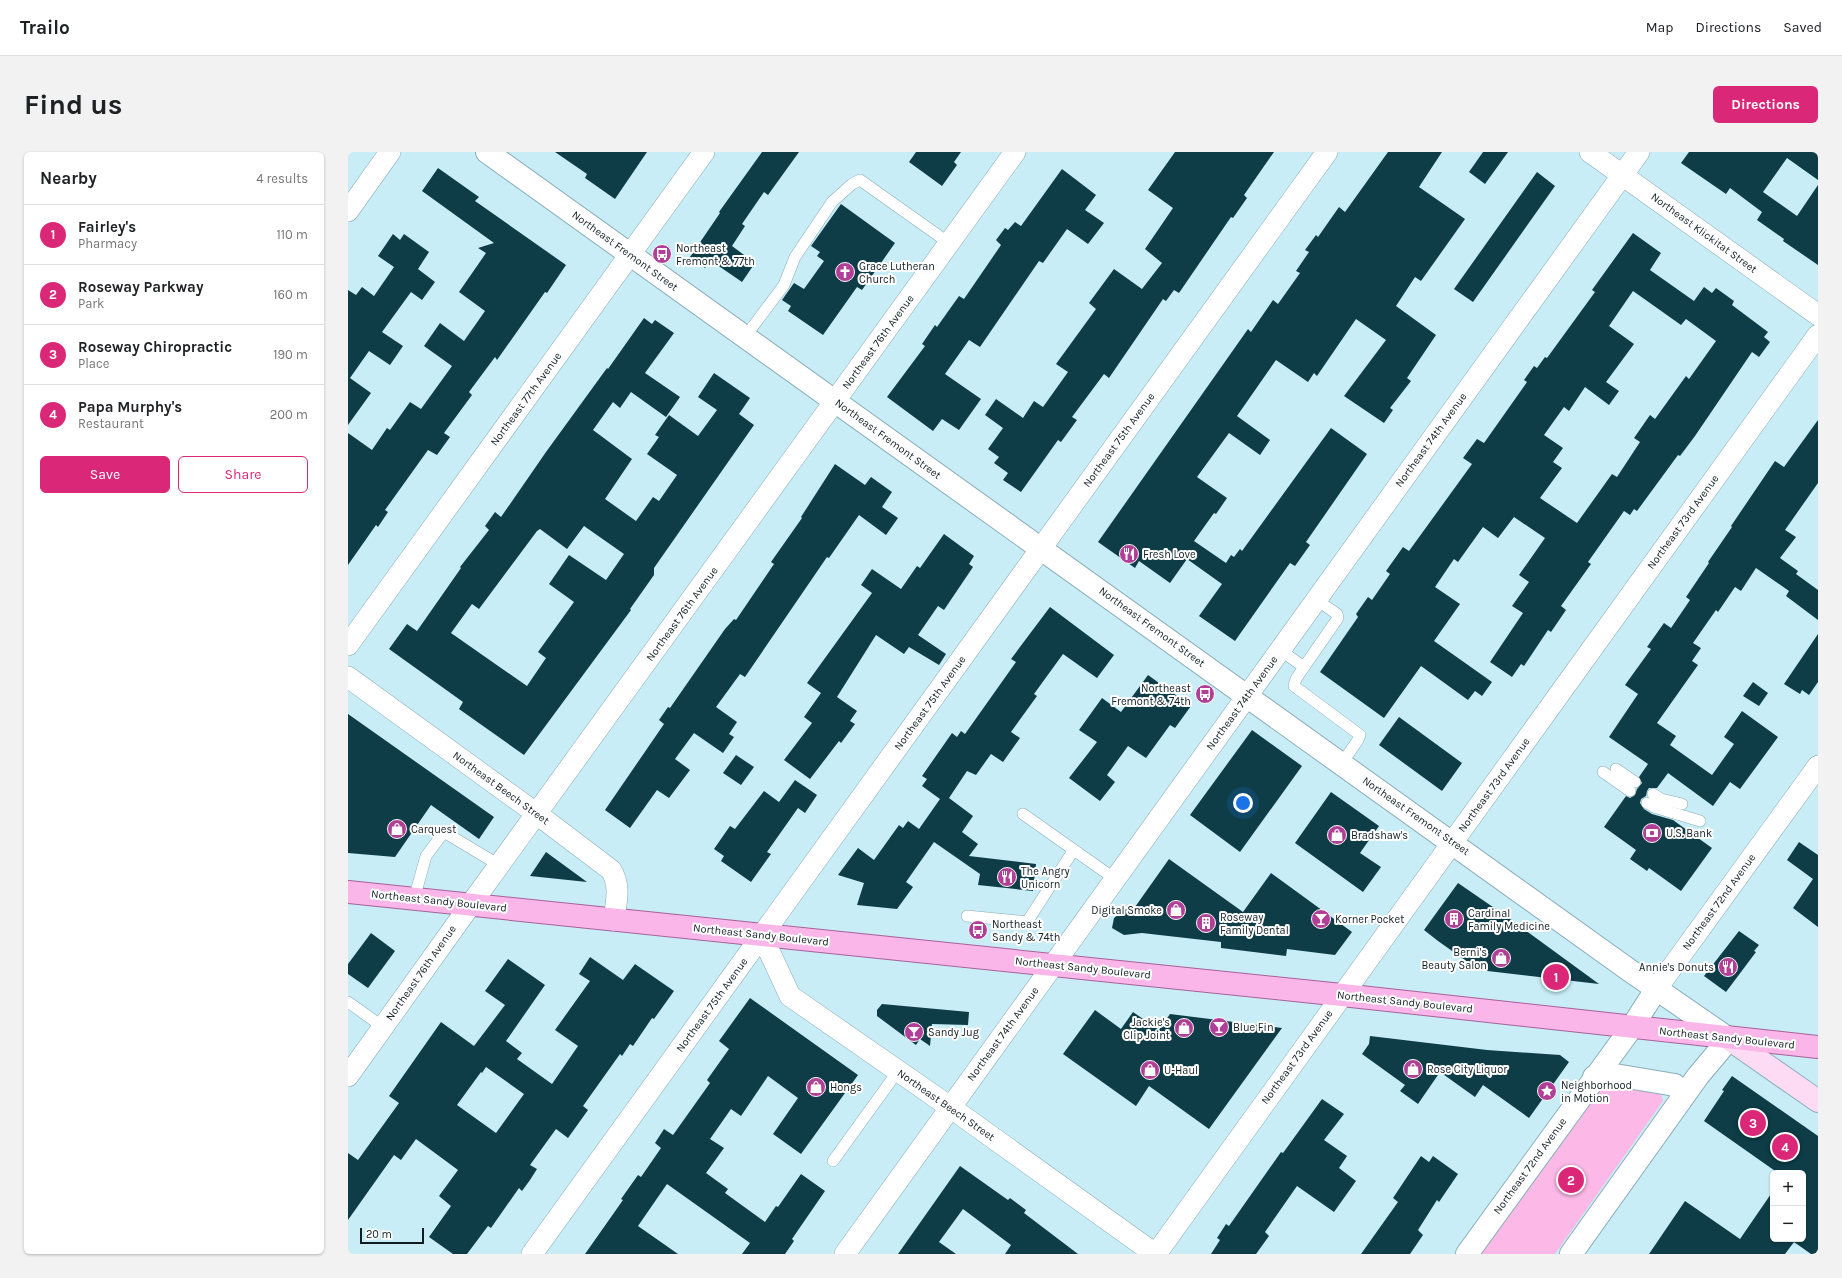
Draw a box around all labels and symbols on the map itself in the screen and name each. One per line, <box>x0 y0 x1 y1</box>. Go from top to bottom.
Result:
street label: Northeast Klickitat Street <box>1648 190 1760 276</box>
street label: Northeast Fremont Street <box>569 208 681 294</box>
place label: Northeast Fremont & 77th <box>676 242 755 268</box>
bus stop icon: Northeast Fremont & 77th <box>651 243 673 265</box>
place label: Grace Lutheran Church <box>859 260 935 286</box>
church icon: Grace Lutheran Church <box>834 261 856 283</box>
street label: Northeast 76th Avenue <box>839 292 917 392</box>
street label: Northeast 77th Avenue <box>488 349 565 448</box>
street label: Northeast 75th Avenue <box>1080 390 1158 490</box>
street label: Northeast 74th Avenue <box>1392 390 1470 490</box>
street label: Northeast Fremont Street <box>832 396 944 482</box>
street label: Northeast 73rd Avenue <box>1644 472 1722 572</box>
restaurant icon: Fresh Love <box>1118 543 1140 565</box>
place label: Fresh Love <box>1143 548 1196 561</box>
street label: Northeast 76th Avenue <box>643 564 721 664</box>
street label: Northeast Fremont Street <box>1096 584 1208 670</box>
street label: Northeast 75th Avenue <box>891 653 969 753</box>
street label: Northeast 74th Avenue <box>1203 653 1281 753</box>
place label: Northeast Fremont & 74th <box>1111 682 1191 708</box>
bus stop icon: Northeast Fremont & 74th <box>1194 683 1216 705</box>
street label: Northeast 73rd Avenue <box>1455 735 1533 835</box>
street label: Northeast Beech Street <box>450 749 552 827</box>
street label: Northeast Fremont Street <box>1360 774 1472 858</box>
your location <box>1233 793 1253 813</box>
shop icon: Carquest <box>386 818 408 840</box>
bank icon: U.S. Bank <box>1641 822 1663 844</box>
place label: Carquest <box>411 823 456 836</box>
shop icon: Bradshaw's <box>1326 824 1348 846</box>
place label: U.S. Bank <box>1666 827 1712 840</box>
place label: Bradshaw's <box>1351 829 1408 842</box>
street label: Northeast 72nd Avenue <box>1680 851 1759 953</box>
place label: The Angry Unicorn <box>1021 865 1070 891</box>
restaurant icon: The Angry Unicorn <box>996 866 1018 888</box>
street label: Northeast Sandy Boulevard <box>370 887 508 915</box>
shop icon: Digital Smoke <box>1165 899 1187 921</box>
place label: Digital Smoke <box>1091 904 1162 917</box>
place label: Cardinal Family Medicine <box>1468 907 1550 933</box>
bar icon: Korner Pocket <box>1310 908 1332 930</box>
building icon: Cardinal Family Medicine <box>1443 908 1465 930</box>
place label: Roseway Family Dental <box>1220 911 1289 937</box>
building icon: Roseway Family Dental <box>1195 912 1217 934</box>
place label: Korner Pocket <box>1335 913 1404 926</box>
place label: Northeast Sandy & 74th <box>992 918 1060 944</box>
bus stop icon: Northeast Sandy & 74th <box>967 919 989 941</box>
street label: Northeast Sandy Boulevard <box>692 921 830 949</box>
street label: Northeast 76th Avenue <box>383 922 459 1023</box>
place label: Berni's Beauty Salon <box>1421 946 1487 972</box>
shop icon: Berni's Beauty Salon <box>1490 947 1512 969</box>
street label: Northeast Sandy Boulevard <box>1014 954 1152 982</box>
street label: Northeast 75th Avenue <box>673 955 751 1055</box>
restaurant icon: Annie's Donuts <box>1717 956 1739 978</box>
place label: Annie's Donuts <box>1639 961 1714 974</box>
pin: 1 <box>1543 962 1569 992</box>
street label: Northeast 74th Avenue <box>964 984 1042 1084</box>
street label: Northeast Sandy Boulevard <box>1336 988 1474 1016</box>
street label: Northeast 73rd Avenue <box>1258 1007 1336 1107</box>
place label: Jackie's Clip Joint <box>1123 1016 1170 1042</box>
bar icon: Blue Fin <box>1208 1016 1230 1038</box>
shop icon: Jackie's Clip Joint <box>1173 1017 1195 1039</box>
bar icon: Sandy Jug <box>903 1021 925 1043</box>
place label: Blue Fin <box>1233 1021 1274 1034</box>
street label: Northeast Sandy Boulevard <box>1658 1024 1796 1052</box>
place label: Sandy Jug <box>928 1026 980 1039</box>
shop icon: Rose City Liquor <box>1402 1058 1424 1080</box>
shop icon: U-Haul <box>1139 1059 1161 1081</box>
place label: Rose City Liquor <box>1427 1063 1507 1076</box>
place label: U-Haul <box>1164 1064 1198 1077</box>
street label: Northeast Beech Street <box>895 1066 997 1144</box>
shop icon: Hongs <box>805 1076 827 1098</box>
place label: Neighborhood in Motion <box>1561 1079 1632 1105</box>
place icon: Neighborhood in Motion <box>1536 1080 1558 1102</box>
place label: Hongs <box>830 1081 862 1094</box>
pin: 3 <box>1740 1108 1766 1138</box>
street label: Northeast 72nd Avenue <box>1491 1115 1570 1217</box>
pin: 4 <box>1772 1132 1798 1162</box>
pin: 2 <box>1558 1165 1584 1195</box>
scale bar <box>360 1226 424 1245</box>

